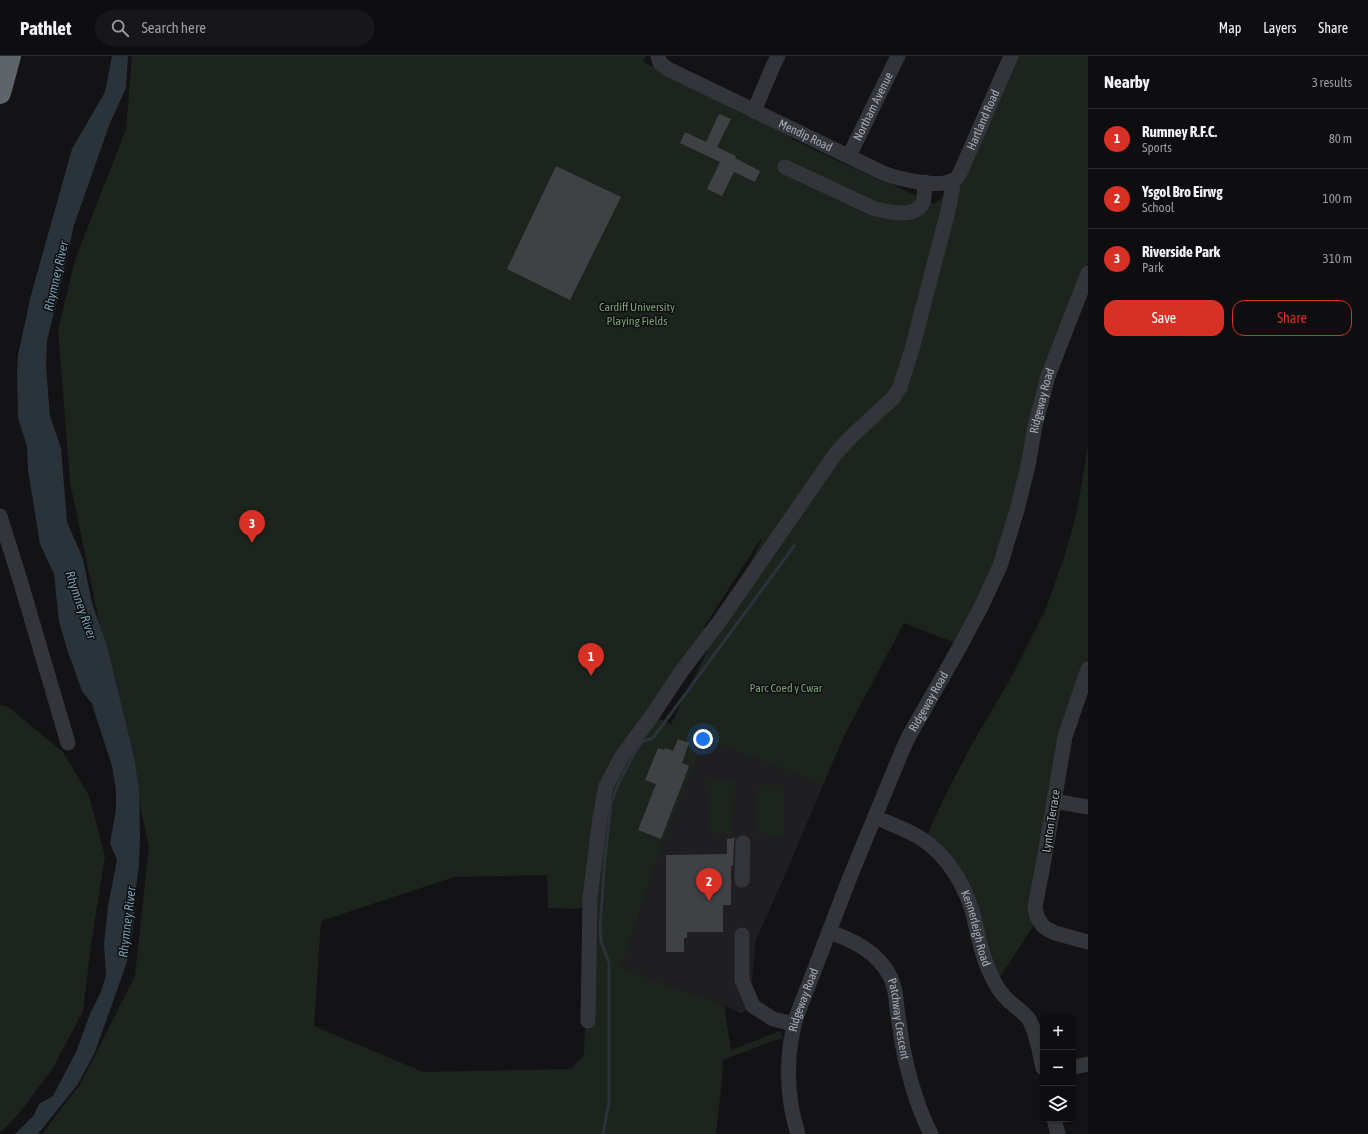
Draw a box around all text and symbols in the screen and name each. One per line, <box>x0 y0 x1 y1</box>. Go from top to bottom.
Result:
search box <box>95 10 375 46</box>
text: Pathlet <box>20 17 71 39</box>
icon: search <box>109 17 131 39</box>
text: Search here <box>141 19 206 36</box>
text: Map <box>1219 20 1241 36</box>
text: Layers <box>1263 20 1296 36</box>
text: Share <box>1318 20 1348 36</box>
street label: Northam Avenue <box>851 70 896 143</box>
text: Nearby <box>1104 72 1150 92</box>
text: 3 results <box>1312 75 1352 90</box>
street label: Hartland Road <box>964 88 1002 152</box>
street label: Mendip Road <box>776 117 835 154</box>
text: Rumney R.F.C. <box>1142 123 1217 140</box>
text: 1 <box>1114 131 1120 146</box>
text: 80 m <box>1329 131 1352 146</box>
text: Sports <box>1142 140 1172 155</box>
text: Ysgol Bro Eirwg <box>1142 183 1223 200</box>
text: 2 <box>1114 191 1120 206</box>
text: 100 m <box>1323 191 1352 206</box>
text: School <box>1142 200 1174 215</box>
water label: Rhymney River <box>41 239 72 312</box>
text: Riverside Park <box>1142 243 1220 260</box>
text: 3 <box>1114 251 1120 266</box>
text: 310 m <box>1323 251 1352 266</box>
text: Park <box>1142 260 1164 275</box>
park label: Cardiff University Playing Fields <box>599 300 675 328</box>
button: Save <box>1104 300 1224 336</box>
button: Share <box>1232 300 1352 336</box>
street label: Ridgeway Road <box>1027 366 1057 434</box>
pin: 3 <box>239 510 265 543</box>
water label: Rhymney River <box>62 569 100 642</box>
pin: 1 <box>578 643 604 676</box>
street label: Ridgeway Road <box>906 669 951 734</box>
park label: Parc Coed y Cwar <box>750 681 823 695</box>
your location <box>693 729 713 749</box>
street label: Lynton Terrace <box>1039 788 1063 854</box>
pin: 2 <box>696 868 722 901</box>
water label: Rhymney River <box>115 885 139 958</box>
street label: Kennerleigh Road <box>958 888 994 968</box>
street label: Ridgeway Road <box>786 966 821 1033</box>
street label: Patchway Crescent <box>885 976 912 1061</box>
map controls <box>1040 1014 1076 1122</box>
button: + <box>1040 1014 1076 1050</box>
button: − <box>1040 1050 1076 1086</box>
button: layers <box>1040 1086 1076 1122</box>

